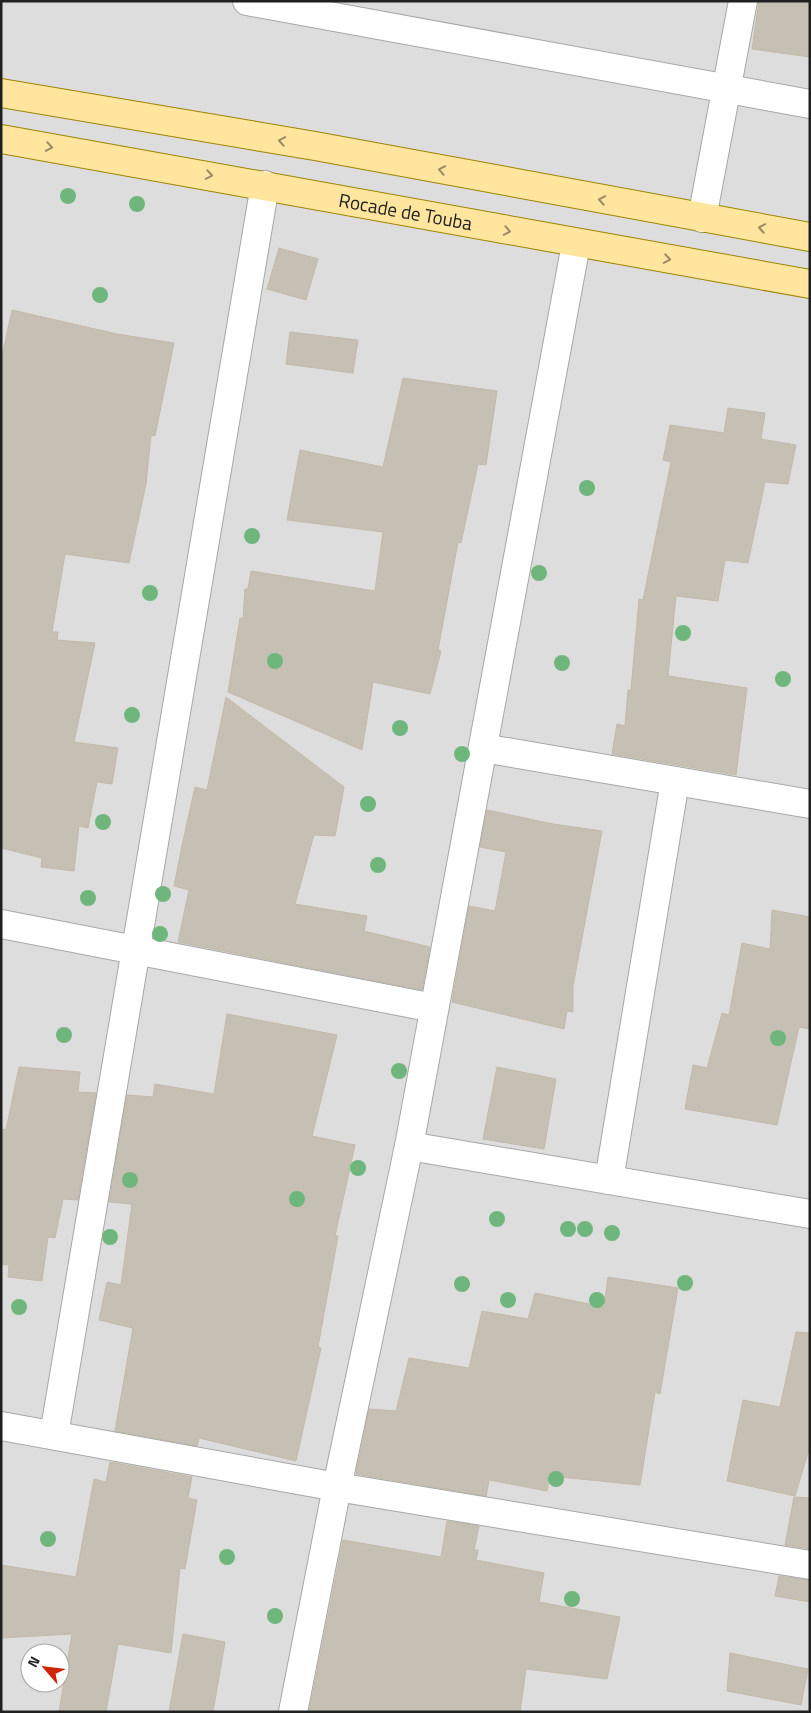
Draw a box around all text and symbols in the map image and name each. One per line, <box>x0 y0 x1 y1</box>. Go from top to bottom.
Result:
one-way arrow <box>278 136 287 146</box>
one-way arrow <box>45 142 54 152</box>
one-way arrow <box>438 166 446 176</box>
one-way arrow <box>205 170 214 180</box>
street label: Rocade de Touba <box>337 185 475 237</box>
one-way arrow <box>597 195 606 205</box>
one-way arrow <box>757 224 766 234</box>
one-way arrow <box>502 225 511 235</box>
one-way arrow <box>662 254 671 264</box>
north arrow <box>20 1643 70 1693</box>
text: N <box>22 1652 45 1671</box>

